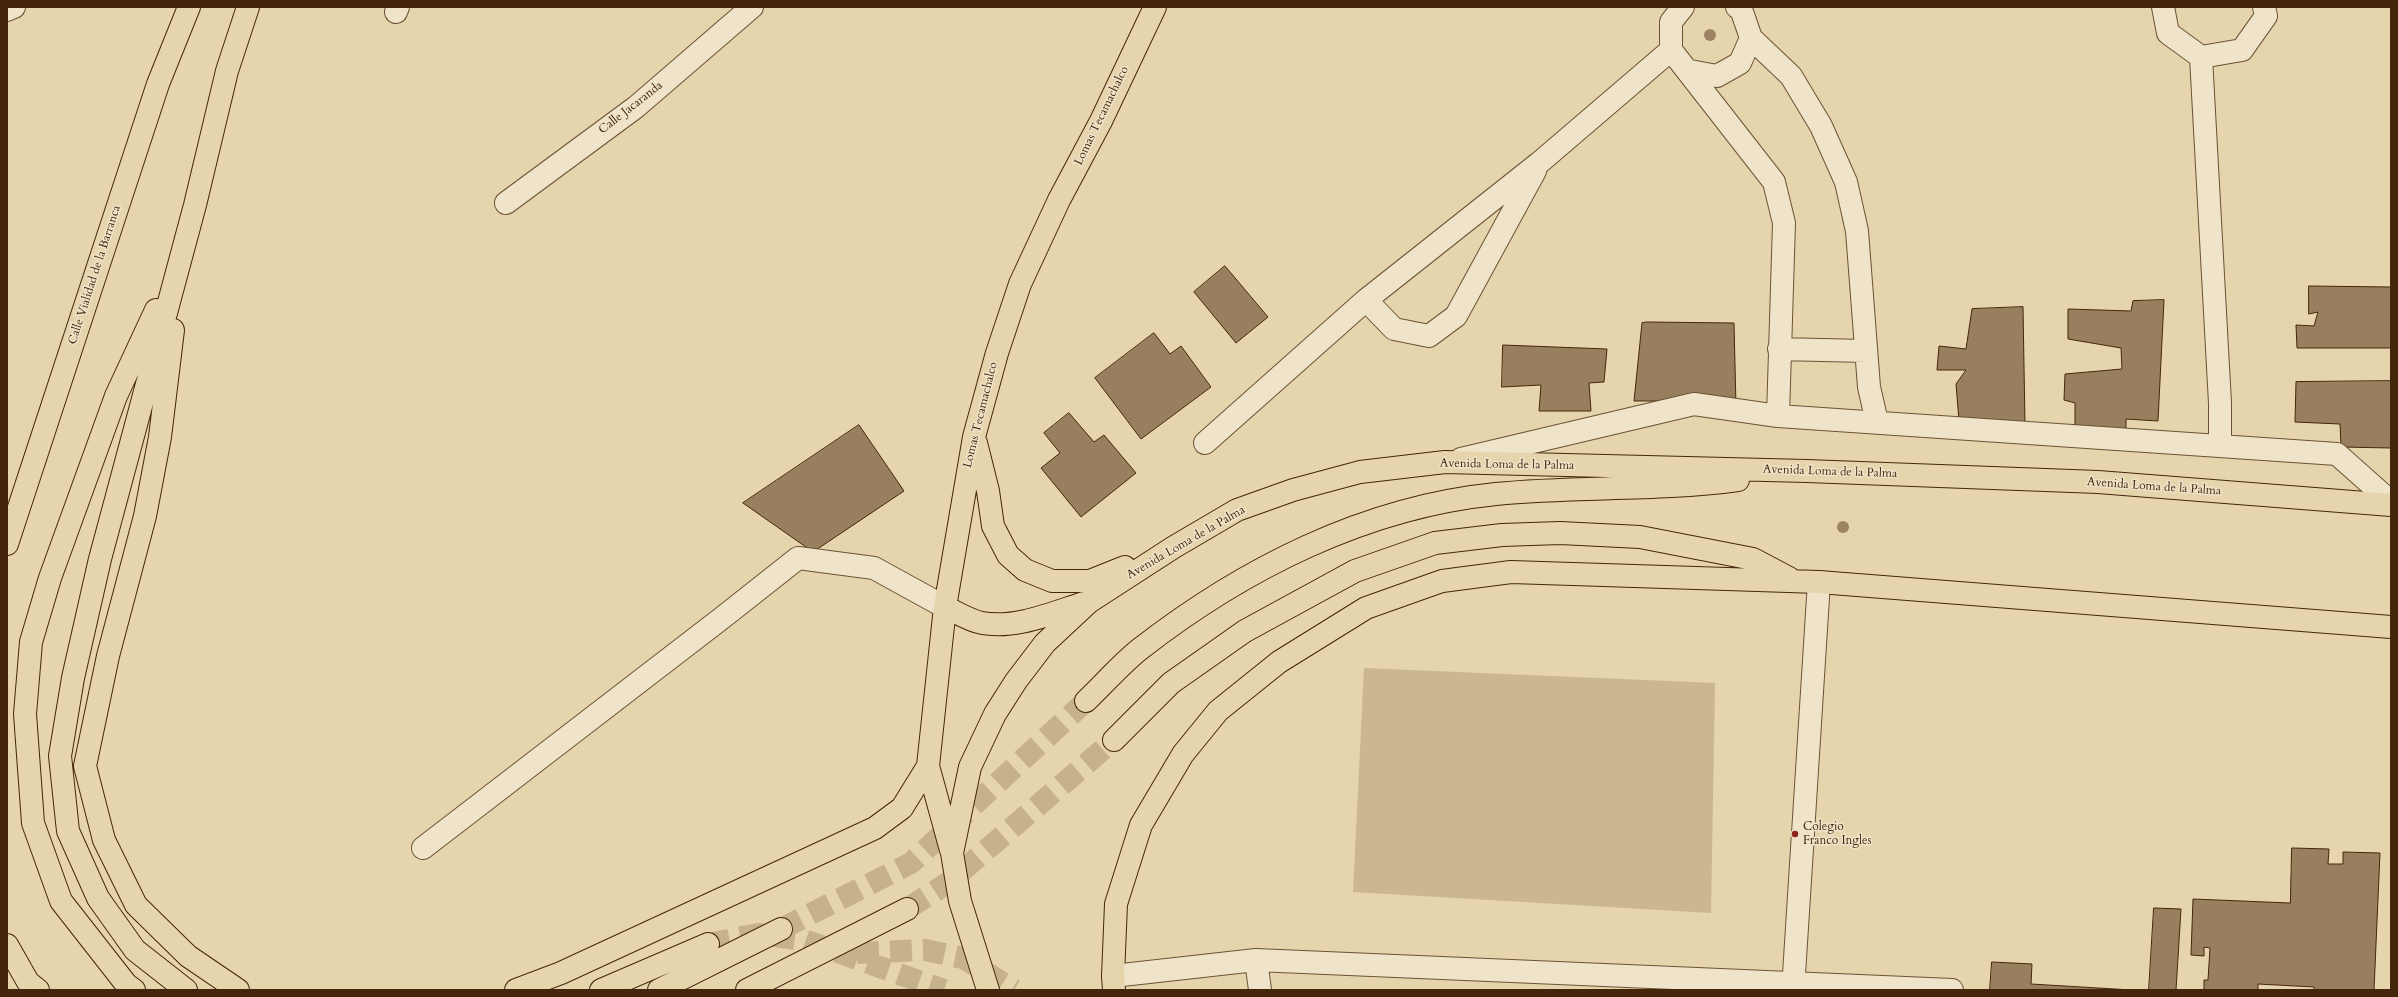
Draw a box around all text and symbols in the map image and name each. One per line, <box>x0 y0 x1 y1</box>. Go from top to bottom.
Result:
street label: Lomas Tecamachalco <box>1072 64 1132 168</box>
street label: Calle Jacaranda <box>596 79 666 137</box>
street label: Calle Vialidad de la Barranca <box>66 204 124 346</box>
street label: Lomas Tecamachalco <box>961 360 1001 470</box>
street label: Avenida Loma de la Palma <box>1440 457 1574 473</box>
street label: Avenida Loma de la Palma <box>1763 462 1897 482</box>
street label: Avenida Loma de la Palma <box>2086 475 2222 499</box>
street label: Avenida Loma de la Palma <box>1124 503 1248 583</box>
place label: Colegio Franco Ingles <box>1803 820 1872 848</box>
marker: Colegio Franco Ingles <box>1790 829 1800 839</box>

